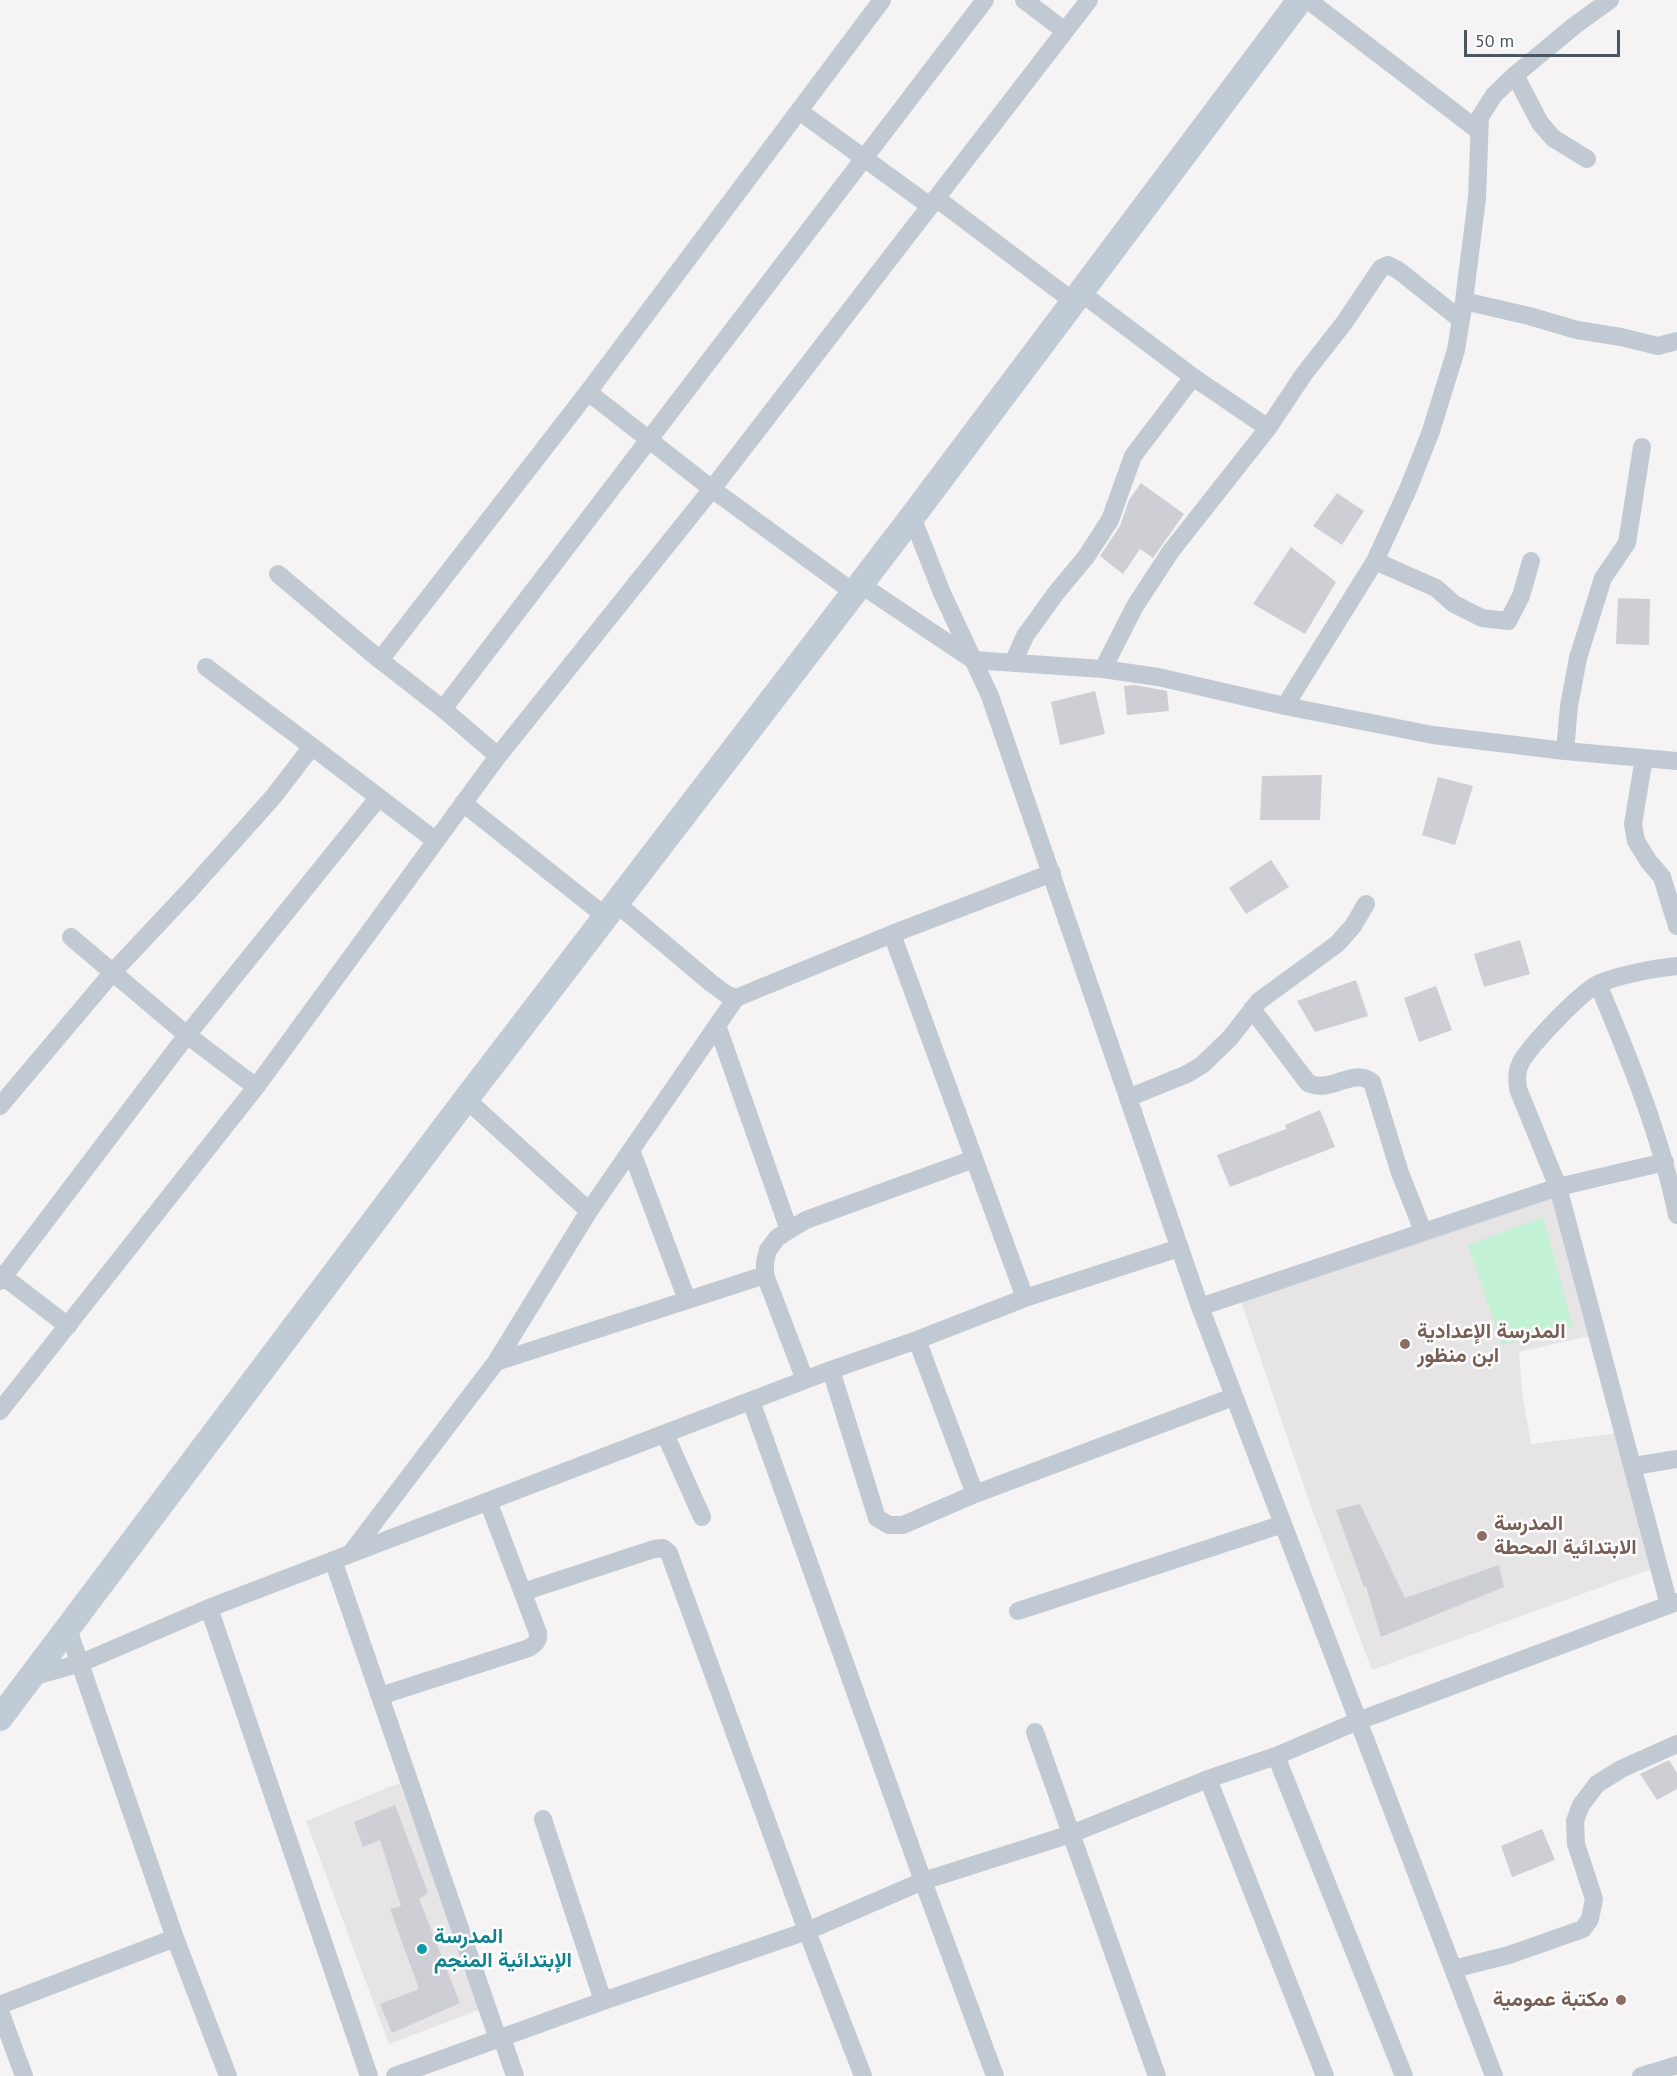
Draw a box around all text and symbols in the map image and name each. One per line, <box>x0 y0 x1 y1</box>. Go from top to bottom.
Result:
scale bar <box>1467 18 1623 56</box>
text: 50 m <box>1475 29 1514 52</box>
place label: المدرسة الإعدادية ابن منظور <box>1417 1319 1566 1369</box>
marker: المدرسة الإعدادية ابن منظور <box>1398 1337 1412 1351</box>
place label: المدرسة الابتدائية المحطة <box>1494 1511 1637 1561</box>
marker: المدرسة الابتدائية المحطة <box>1475 1529 1489 1543</box>
place label: المدرسة الإبتدائية المنجم <box>434 1924 572 1974</box>
marker: المدرسة الإبتدائية المنجم <box>415 1942 429 1956</box>
place label: مكتبة عمومية <box>1493 1987 1609 2013</box>
marker: مكتبة عمومية <box>1614 1993 1628 2007</box>

